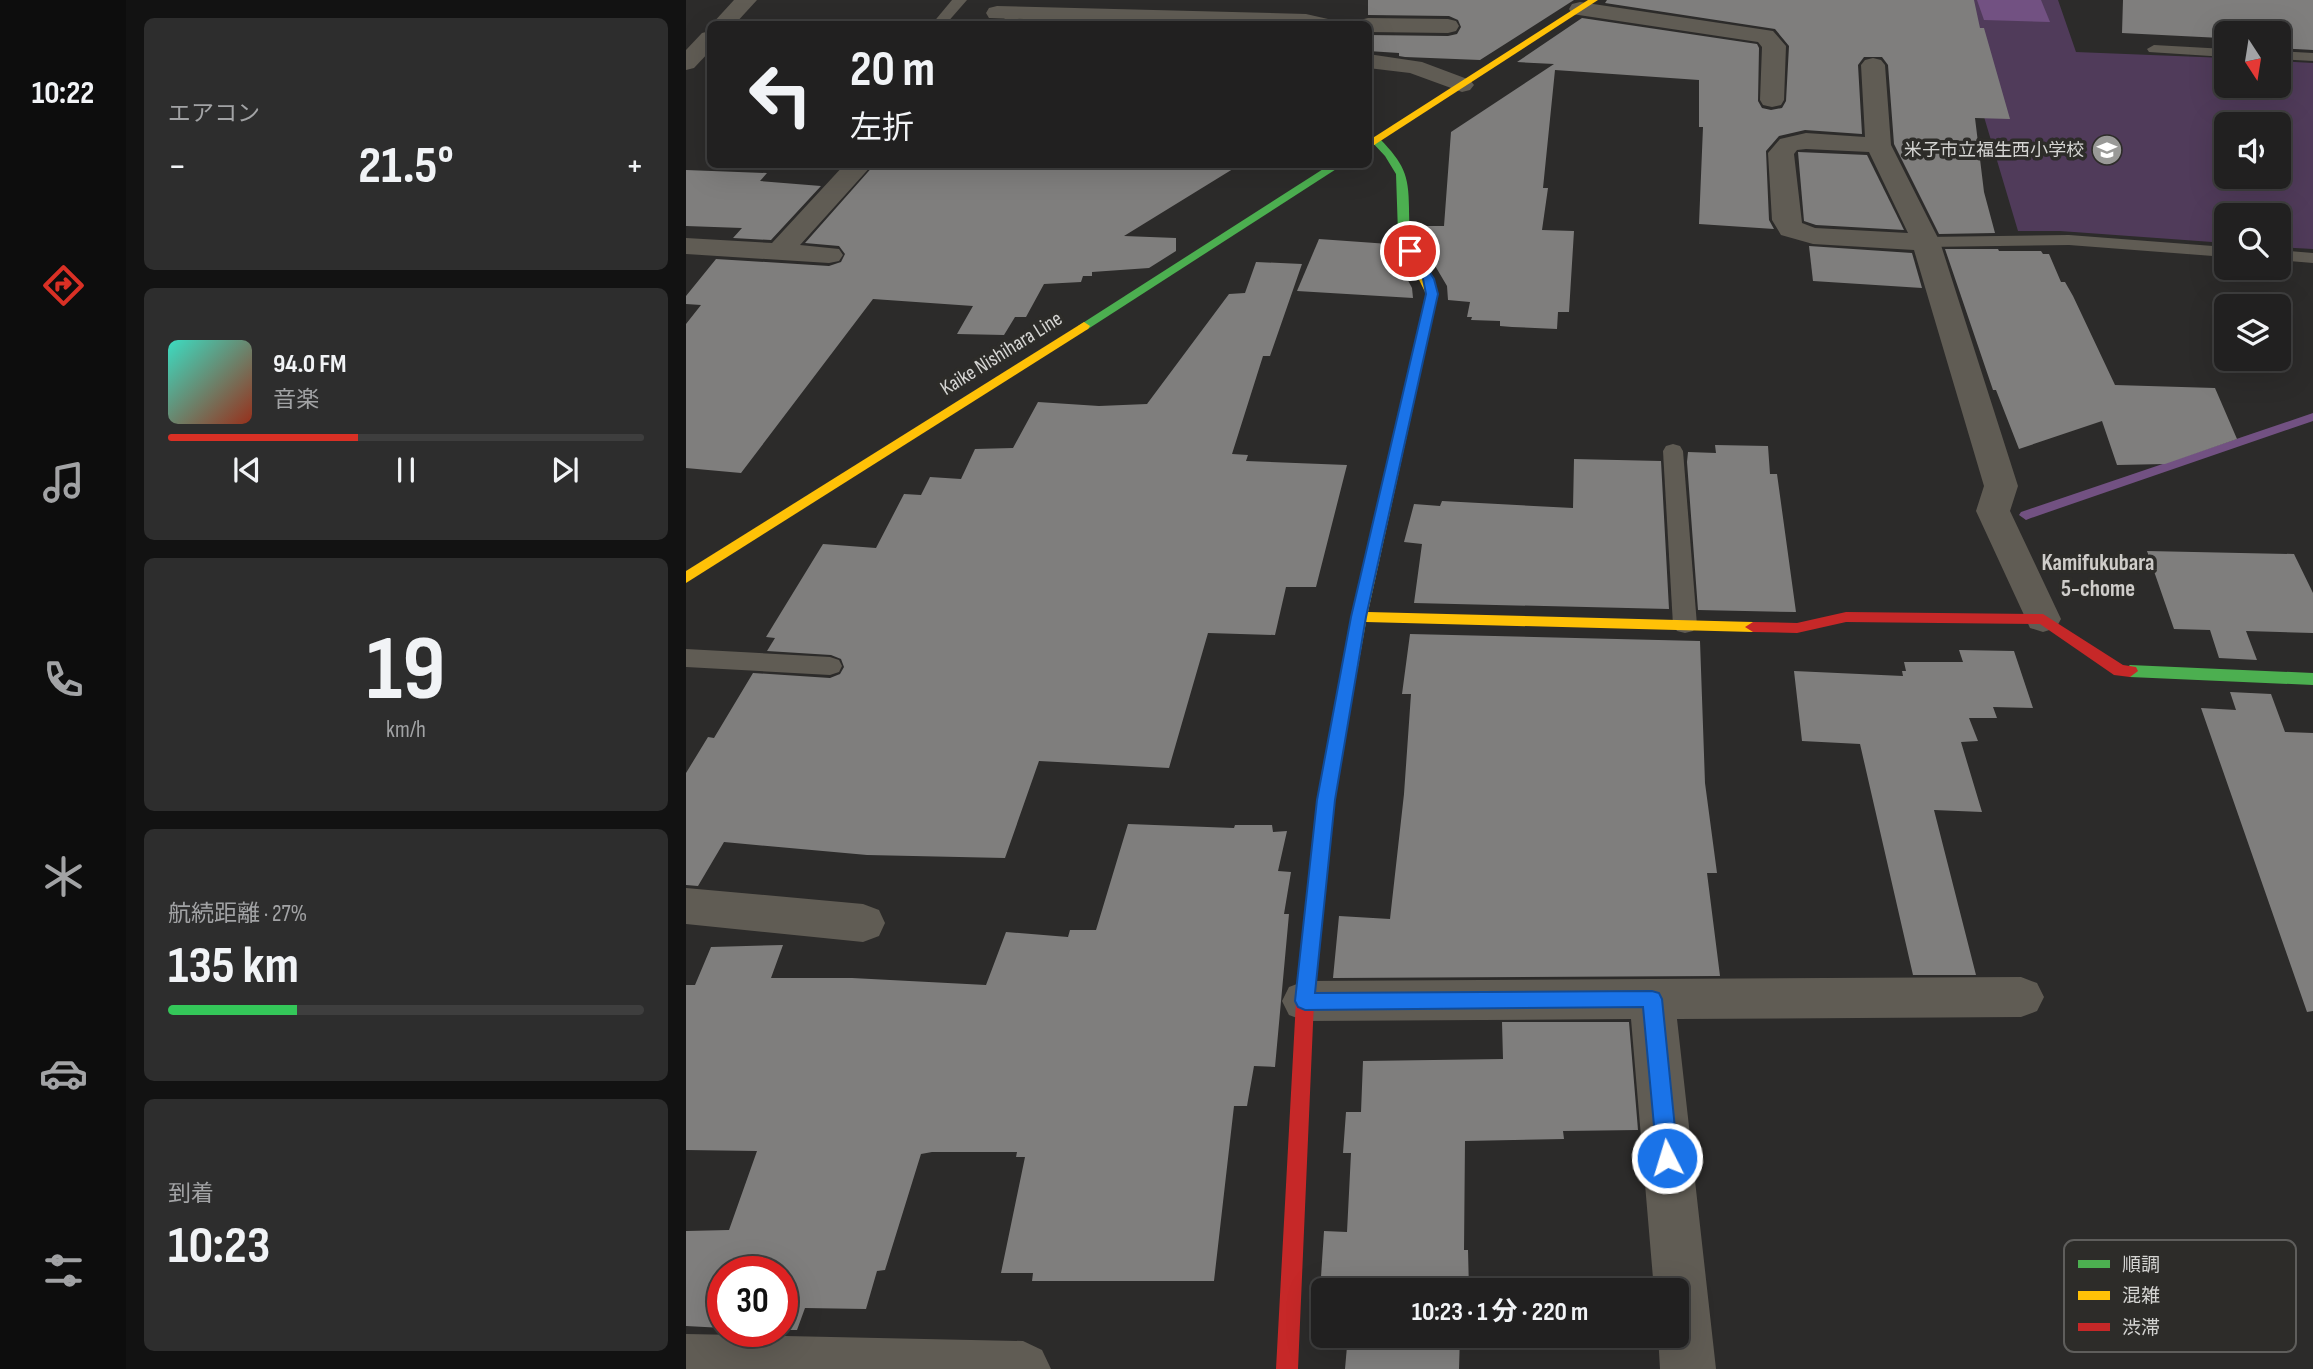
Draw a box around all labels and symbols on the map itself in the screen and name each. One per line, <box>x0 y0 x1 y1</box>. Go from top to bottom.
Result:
north arrow <box>2214 21 2291 98</box>
school or university icon: 米子市立福生西小学校 <box>2090 133 2124 167</box>
place label: 米子市立福生西小学校 <box>1904 140 2084 161</box>
pin <box>1380 221 1440 281</box>
street label: Kaike Nishihara Line <box>936 306 1067 401</box>
district label: Kamifukubara 5-chome <box>2042 549 2154 603</box>
position arrow <box>1630 1121 1704 1195</box>
legend <box>2064 1240 2296 1352</box>
text: 順調 <box>2122 1254 2160 1277</box>
speed limit sign: 30 <box>707 1256 798 1347</box>
text: 混雑 <box>2122 1285 2160 1308</box>
text: 渋滞 <box>2122 1317 2160 1340</box>

